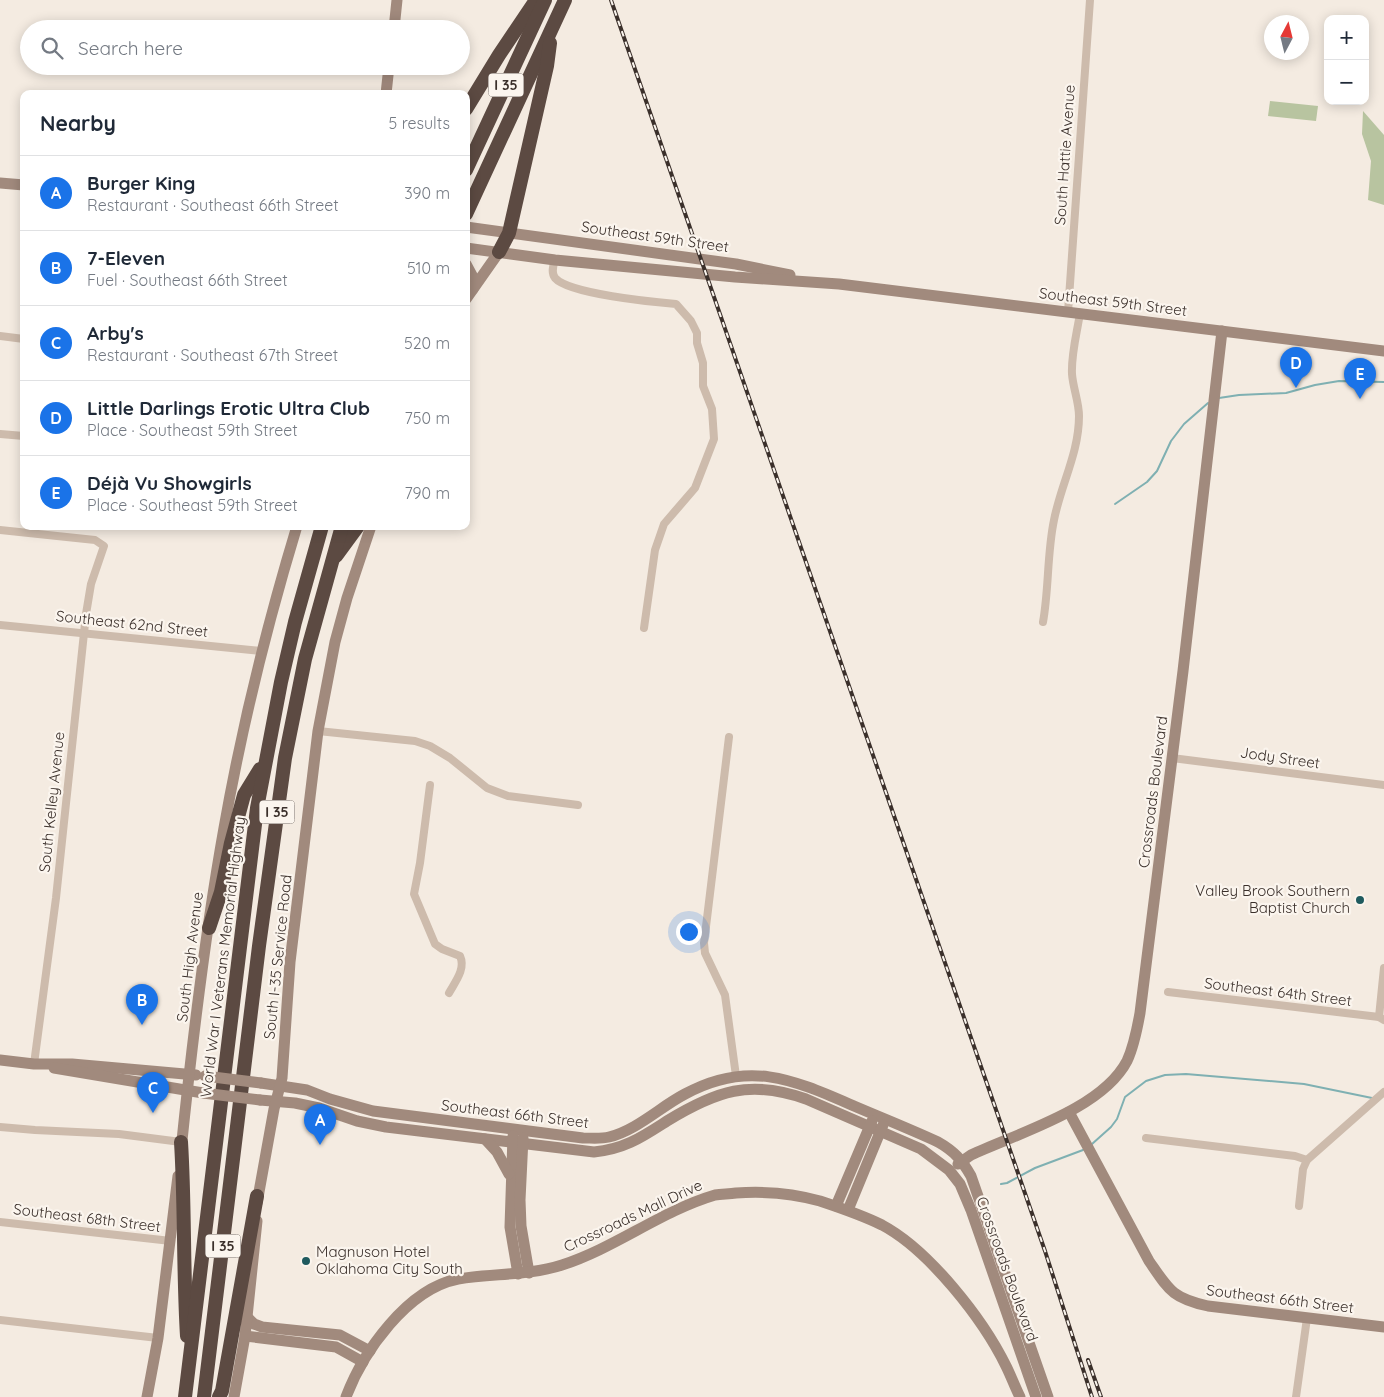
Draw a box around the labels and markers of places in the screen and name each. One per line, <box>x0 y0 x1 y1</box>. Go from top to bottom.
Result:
pin: D <box>1280 347 1312 388</box>
pin: E <box>1344 358 1376 399</box>
place label: Valley Brook Southern Baptist Church <box>1195 881 1350 917</box>
marker: Valley Brook Southern Baptist Church <box>1354 894 1366 906</box>
pin: B <box>126 984 158 1025</box>
pin: C <box>137 1072 169 1113</box>
pin: A <box>304 1104 336 1145</box>
place label: Magnuson Hotel Oklahoma City South <box>316 1242 463 1278</box>
marker: Magnuson Hotel Oklahoma City South <box>300 1255 312 1267</box>

